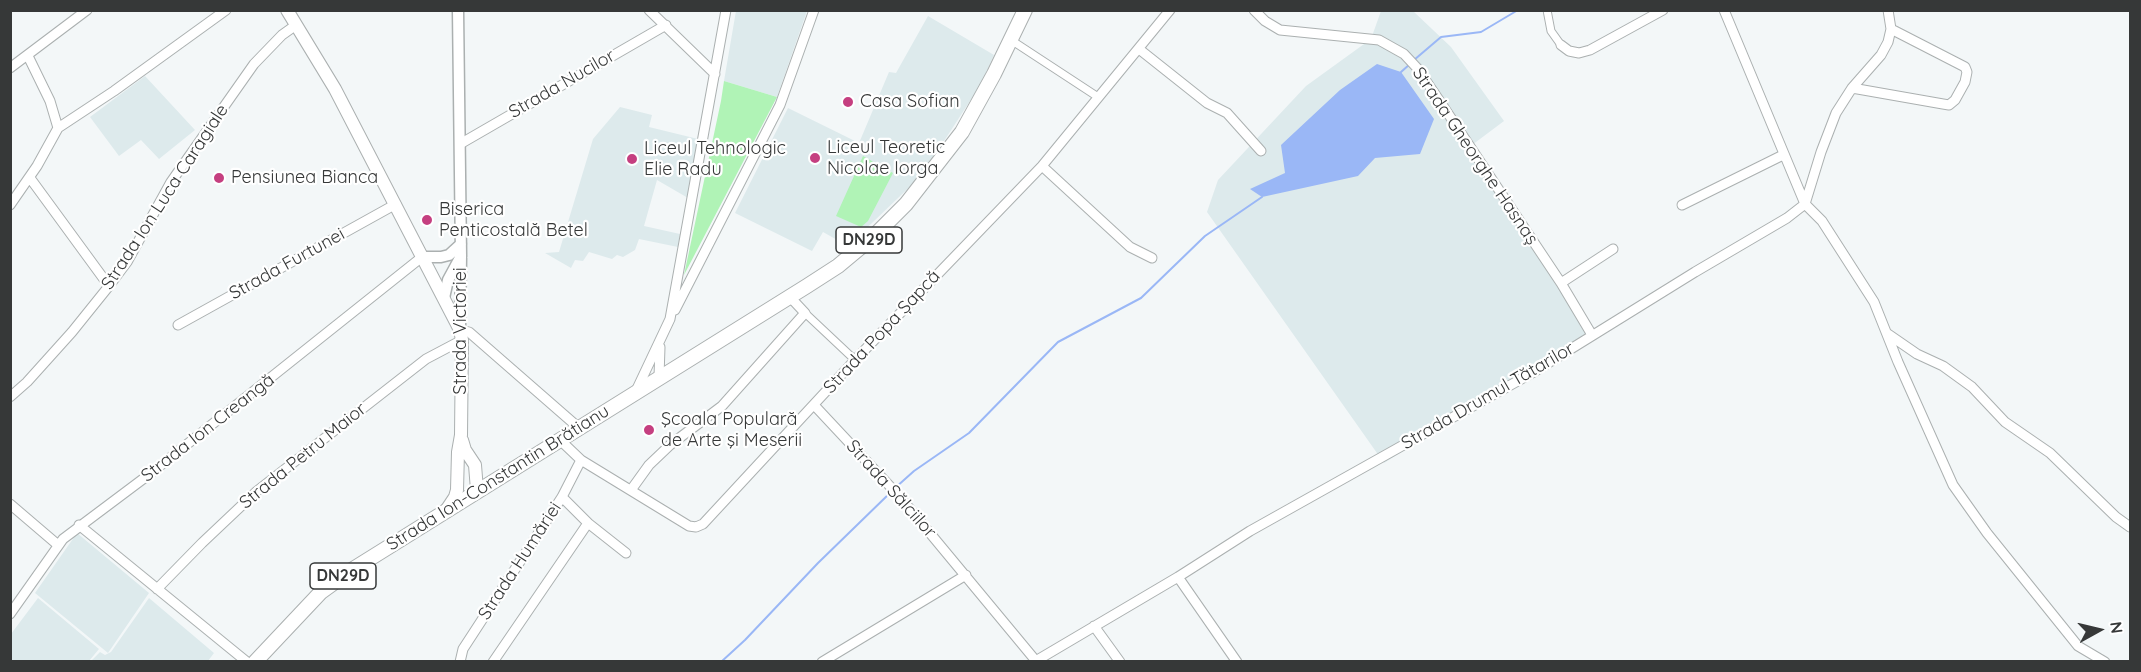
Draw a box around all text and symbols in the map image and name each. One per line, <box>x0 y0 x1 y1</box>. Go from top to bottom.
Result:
street label: Strada Nucilor <box>505 45 619 123</box>
street label: Strada Gheorghe Hasnaș <box>1407 63 1543 249</box>
place label: Casa Sofian <box>860 91 960 113</box>
marker: Casa Sofian <box>841 95 855 109</box>
street label: Strada Ion Luca Caragiale <box>97 100 233 294</box>
place label: Liceul Teoretic Nicolae Iorga <box>827 137 945 180</box>
place label: Liceul Tehnologic Elie Radu <box>644 138 786 180</box>
marker: Liceul Teoretic Nicolae Iorga <box>808 151 822 165</box>
marker: Liceul Tehnologic Elie Radu <box>625 152 639 166</box>
place label: Pensiunea Bianca <box>231 167 378 189</box>
marker: Pensiunea Bianca <box>212 171 226 185</box>
place label: Biserica Penticostală Betel <box>439 199 588 242</box>
marker: Biserica Penticostală Betel <box>420 213 434 227</box>
street label: Strada Furtunei <box>226 223 348 305</box>
road number: DN29D <box>836 227 902 253</box>
street label: Strada Popa Șapcă <box>819 266 945 398</box>
street label: Strada Victoriei <box>450 267 472 395</box>
street label: Strada Drumul Tătarilor <box>1398 338 1578 454</box>
street label: Strada Ion Creangă <box>137 369 279 487</box>
street label: Strada Petru Maior <box>235 398 371 514</box>
street label: Strada Ion-Constantin Brătianu <box>383 400 613 556</box>
place label: Şcoala Populară de Arte şi Meserii <box>661 409 802 452</box>
marker: Şcoala Populară de Arte şi Meserii <box>642 423 656 437</box>
street label: Strada Sălciilor <box>841 436 941 542</box>
street label: Strada Humăriei <box>474 498 566 624</box>
road number: DN29D <box>310 563 376 589</box>
north arrow <box>2069 600 2129 660</box>
text: N <box>2106 620 2128 635</box>

